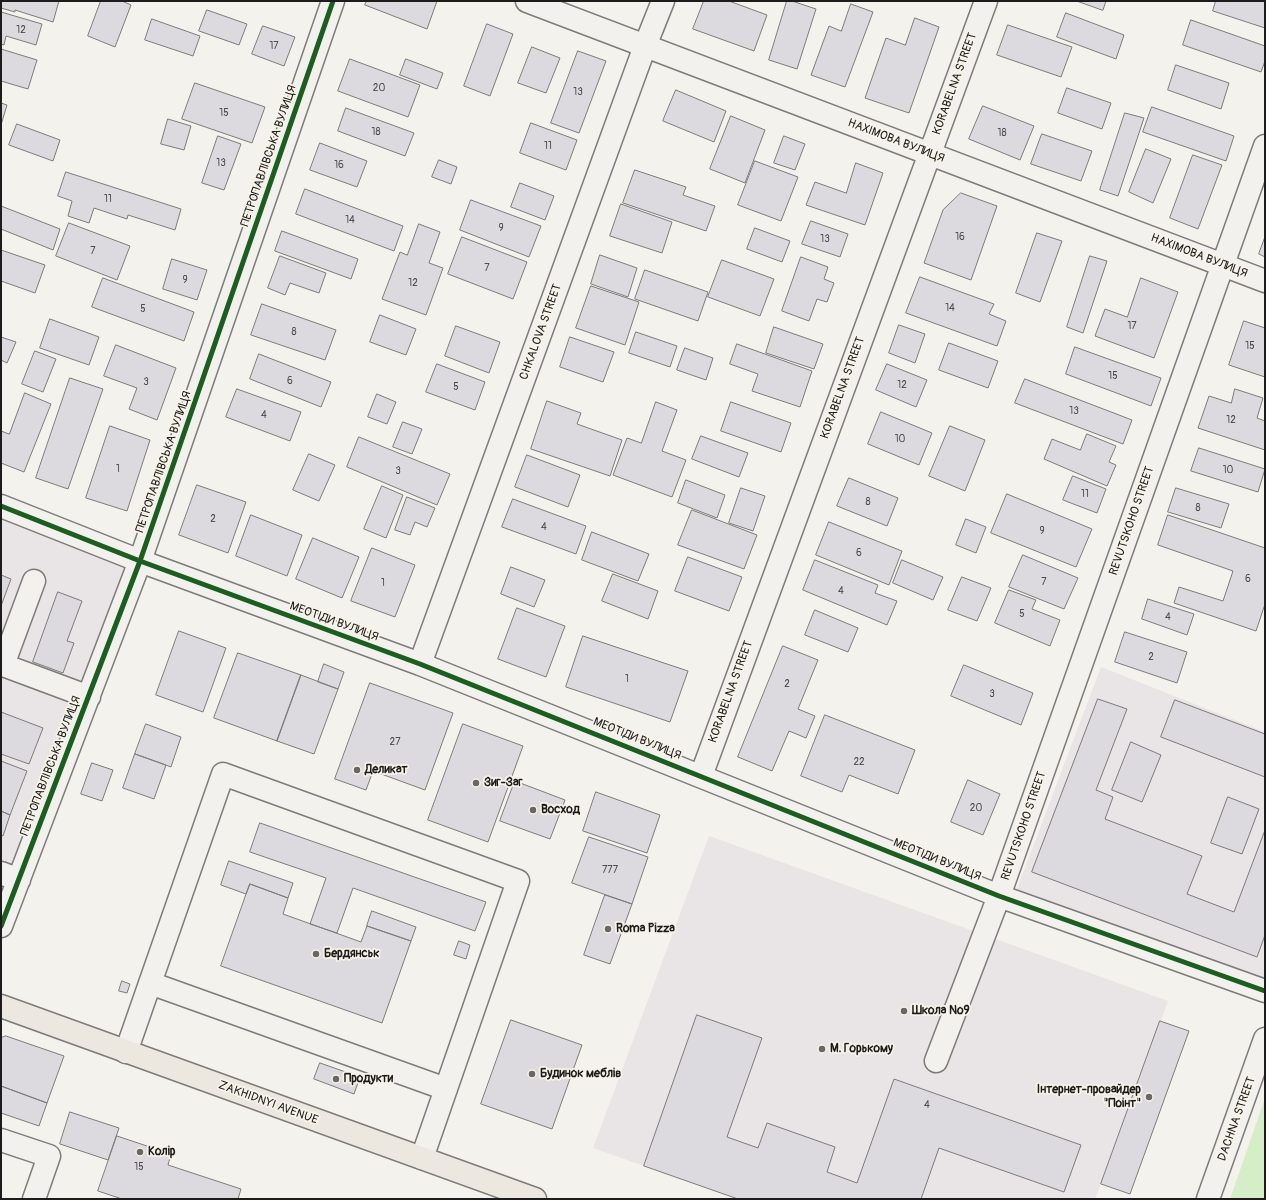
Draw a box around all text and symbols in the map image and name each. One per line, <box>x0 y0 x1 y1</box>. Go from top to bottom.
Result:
house number: 12 <box>16 24 26 36</box>
street label: KORABELNA STREET <box>930 31 980 137</box>
house number: 17 <box>269 40 279 52</box>
house number: 20 <box>373 82 385 94</box>
street label: ПЕТРОПАВЛІВСЬКА ВУЛИЦЯ <box>238 83 300 229</box>
house number: 13 <box>573 86 583 98</box>
house number: 15 <box>219 107 229 119</box>
street label: НАХІМОВА ВУЛИЦЯ <box>846 116 946 166</box>
house number: 18 <box>372 126 380 138</box>
house number: 18 <box>998 127 1006 139</box>
house number: 11 <box>544 140 552 152</box>
house number: 13 <box>216 157 226 169</box>
house number: 16 <box>334 159 344 171</box>
house number: 11 <box>104 193 112 205</box>
house number: 14 <box>345 214 355 226</box>
house number: 9 <box>498 222 504 234</box>
house number: 16 <box>955 231 965 243</box>
street label: НАХІМОВА ВУЛИЦЯ <box>1149 231 1249 281</box>
house number: 13 <box>820 233 830 245</box>
house number: 7 <box>90 245 96 257</box>
house number: 7 <box>484 262 490 274</box>
house number: 9 <box>182 274 188 286</box>
house number: 12 <box>408 277 418 289</box>
street label: CHKALOVA STREET <box>517 282 565 382</box>
house number: 14 <box>945 302 955 314</box>
house number: 5 <box>140 303 146 315</box>
house number: 17 <box>1127 320 1137 332</box>
house number: 8 <box>291 326 297 338</box>
street label: KORABELNA STREET <box>818 335 868 441</box>
house number: 15 <box>1245 340 1255 352</box>
house number: 15 <box>1108 370 1118 382</box>
house number: 6 <box>287 375 293 387</box>
house number: 3 <box>143 376 149 388</box>
house number: 12 <box>897 379 907 391</box>
house number: 5 <box>453 381 459 393</box>
street label: ПЕТРОПАВЛІВСЬКА ВУЛИЦЯ <box>133 389 195 535</box>
house number: 13 <box>1069 405 1079 417</box>
house number: 4 <box>261 409 267 421</box>
house number: 12 <box>1226 414 1236 426</box>
house number: 10 <box>895 433 905 445</box>
house number: 1 <box>116 463 120 475</box>
house number: 10 <box>1223 464 1233 476</box>
house number: 3 <box>395 465 401 477</box>
street label: REVUTSKOHO STREET <box>1107 465 1157 577</box>
house number: 11 <box>1081 488 1089 500</box>
house number: 8 <box>865 496 871 508</box>
house number: 8 <box>1195 502 1201 514</box>
house number: 2 <box>210 513 216 525</box>
house number: 4 <box>541 521 547 533</box>
house number: 9 <box>1039 525 1045 537</box>
house number: 6 <box>856 547 862 559</box>
house number: 6 <box>1245 573 1251 585</box>
house number: 7 <box>1041 576 1047 588</box>
house number: 1 <box>381 577 385 589</box>
house number: 4 <box>838 585 844 597</box>
street label: МЕОТІДИ ВУЛИЦЯ <box>288 599 380 645</box>
house number: 5 <box>1019 608 1025 620</box>
house number: 4 <box>1165 611 1171 623</box>
street label: KORABELNA STREET <box>706 639 756 745</box>
house number: 2 <box>1148 651 1154 663</box>
house number: 1 <box>625 673 629 685</box>
house number: 2 <box>784 678 790 690</box>
house number: 3 <box>989 688 995 700</box>
street label: ПЕТРОПАВЛІВСЬКА ВУЛИЦЯ <box>18 694 84 838</box>
street label: МЕОТІДИ ВУЛИЦЯ <box>591 715 683 763</box>
house number: 27 <box>390 736 400 748</box>
house number: 22 <box>853 756 865 768</box>
place label: Деликат <box>365 763 408 777</box>
marker: Деликат <box>352 765 362 775</box>
street label: REVUTSKOHO STREET <box>999 770 1049 882</box>
place label: Зиг-Заг <box>484 776 523 790</box>
marker: Зиг-Заг <box>471 778 481 788</box>
house number: 20 <box>970 802 982 814</box>
place label: Восход <box>541 803 580 817</box>
marker: Восход <box>528 805 538 815</box>
street label: МЕОТІДИ ВУЛИЦЯ <box>891 836 983 884</box>
house number: 777 <box>602 864 618 876</box>
place label: Roma Pizza <box>616 922 675 936</box>
marker: Roma Pizza <box>603 924 613 934</box>
place label: Бердянськ <box>324 947 379 961</box>
marker: Бердянськ <box>311 949 321 959</box>
place label: Школа №9 <box>912 1004 970 1018</box>
marker: Школа №9 <box>899 1006 909 1016</box>
place label: М. Горькому <box>830 1042 893 1056</box>
marker: М. Горькому <box>817 1044 827 1054</box>
place label: Будинок меблів <box>540 1067 621 1081</box>
marker: Будинок меблів <box>527 1069 537 1079</box>
place label: Продукти <box>344 1072 393 1086</box>
marker: Продукти <box>331 1074 341 1084</box>
street label: DACHNA STREET <box>1215 1075 1259 1163</box>
street label: ZAKHIDNYI AVENUE <box>216 1078 320 1128</box>
place label: Інтернет-провайдер "Поінт" <box>1037 1083 1141 1111</box>
marker: Інтернет-провайдер "Поінт" <box>1144 1092 1154 1102</box>
house number: 4 <box>924 1099 930 1111</box>
place label: Колір <box>148 1145 175 1159</box>
marker: Колір <box>135 1147 145 1157</box>
house number: 15 <box>134 1161 144 1173</box>

